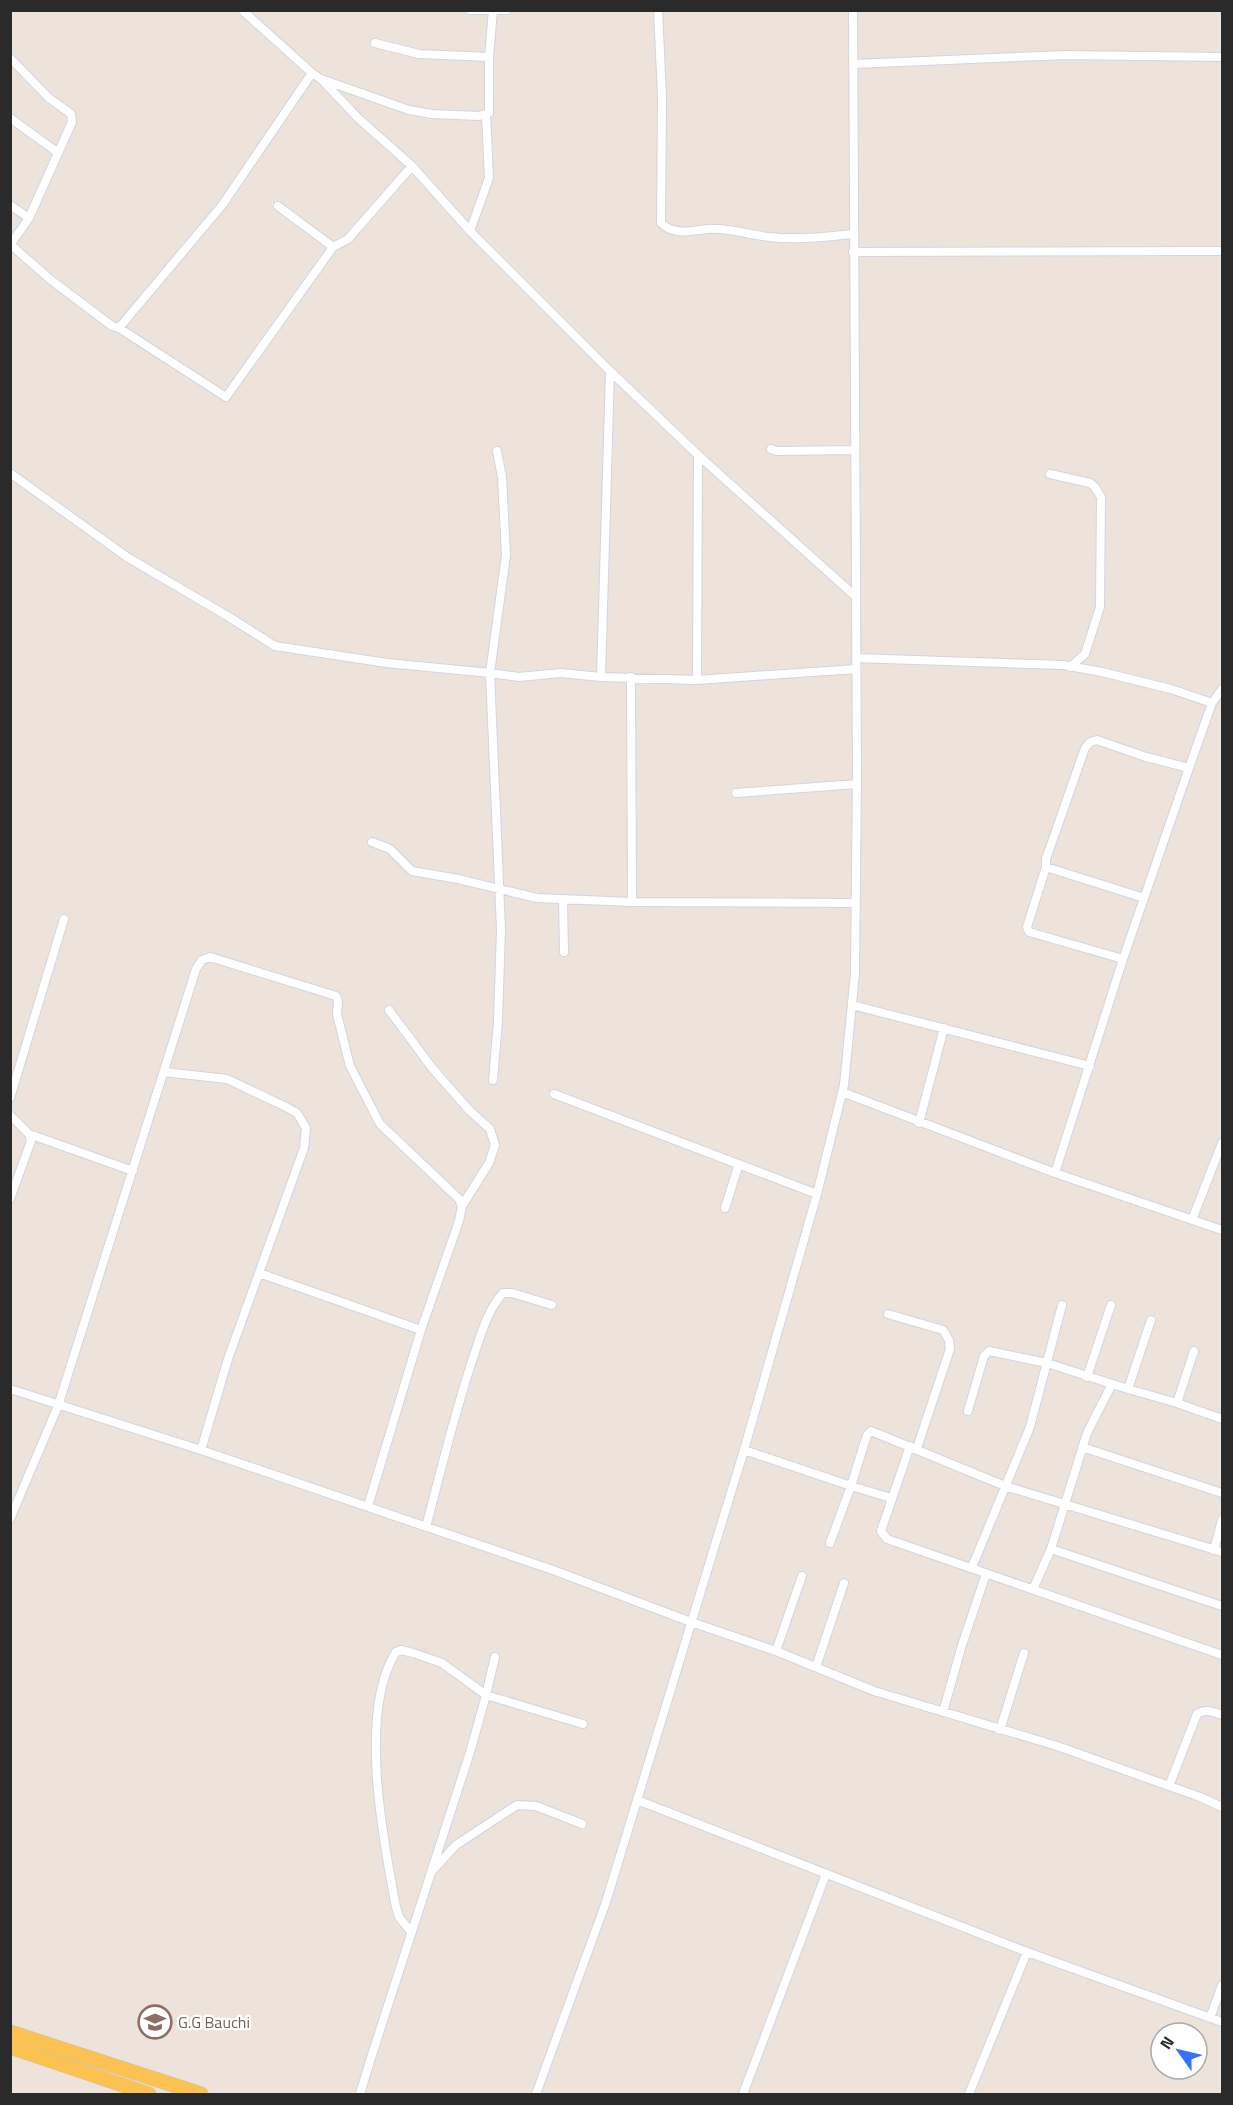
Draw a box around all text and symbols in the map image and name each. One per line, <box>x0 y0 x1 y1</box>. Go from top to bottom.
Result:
school or university icon: G.G Bauchi <box>137 2004 173 2040</box>
place label: G.G Bauchi <box>178 2010 250 2034</box>
north arrow <box>1149 2021 1209 2081</box>
text: N <box>1154 2031 1180 2054</box>

